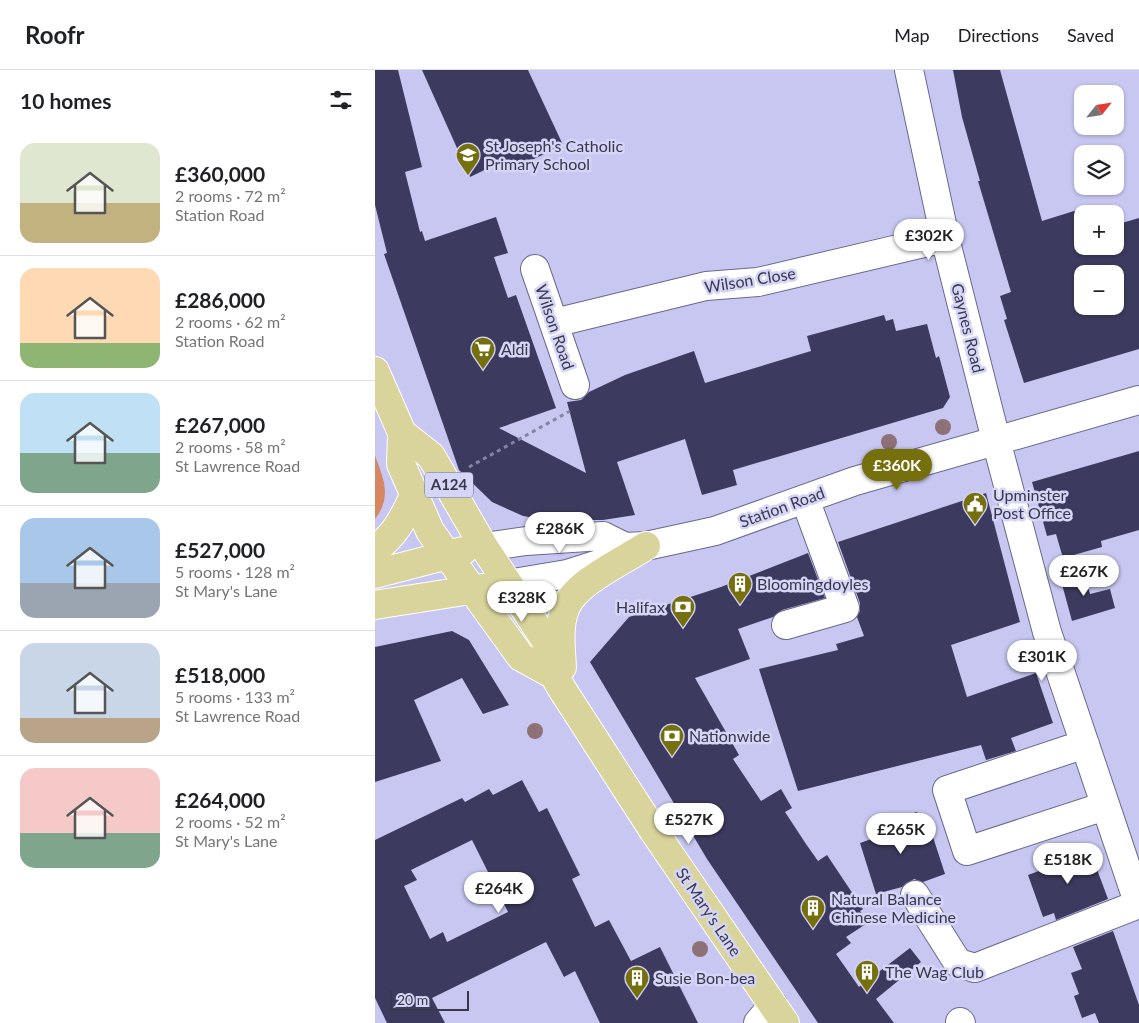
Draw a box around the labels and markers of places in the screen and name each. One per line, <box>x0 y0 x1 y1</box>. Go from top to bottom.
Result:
place label: St Joseph's Catholic Primary School <box>485 136 623 173</box>
school or university icon: St Joseph's Catholic Primary School <box>455 142 481 176</box>
pin: £302K <box>894 218 964 261</box>
supermarket icon: Aldi <box>470 336 496 370</box>
place label: Aldi <box>501 339 528 358</box>
pin: £360K <box>862 448 932 491</box>
place label: Upminster Post Office <box>993 485 1071 522</box>
public building icon: Upminster Post Office <box>962 491 988 525</box>
pin: £286K <box>525 512 595 554</box>
pin: £267K <box>1049 554 1119 597</box>
building icon: Bloomingdoyles <box>727 571 753 605</box>
place label: Bloomingdoyles <box>757 574 868 593</box>
pin: £328K <box>487 580 557 623</box>
bank icon: Halifax <box>670 594 696 628</box>
place label: Halifax <box>616 597 665 616</box>
pin: £301K <box>1007 640 1077 682</box>
bank icon: Nationwide <box>659 723 685 757</box>
place label: Nationwide <box>689 726 770 745</box>
pin: £527K <box>654 802 724 845</box>
pin: £265K <box>866 812 936 855</box>
pin: £518K <box>1033 842 1103 885</box>
pin: £264K <box>464 872 534 914</box>
place label: Natural Balance Chinese Medicine <box>831 889 956 926</box>
building icon: Natural Balance Chinese Medicine <box>800 895 826 929</box>
building icon: The Wag Club <box>854 959 880 993</box>
place label: The Wag Club <box>885 962 984 981</box>
building icon: Susie Bon-bea <box>624 965 650 999</box>
place label: Susie Bon-bea <box>655 968 755 987</box>

